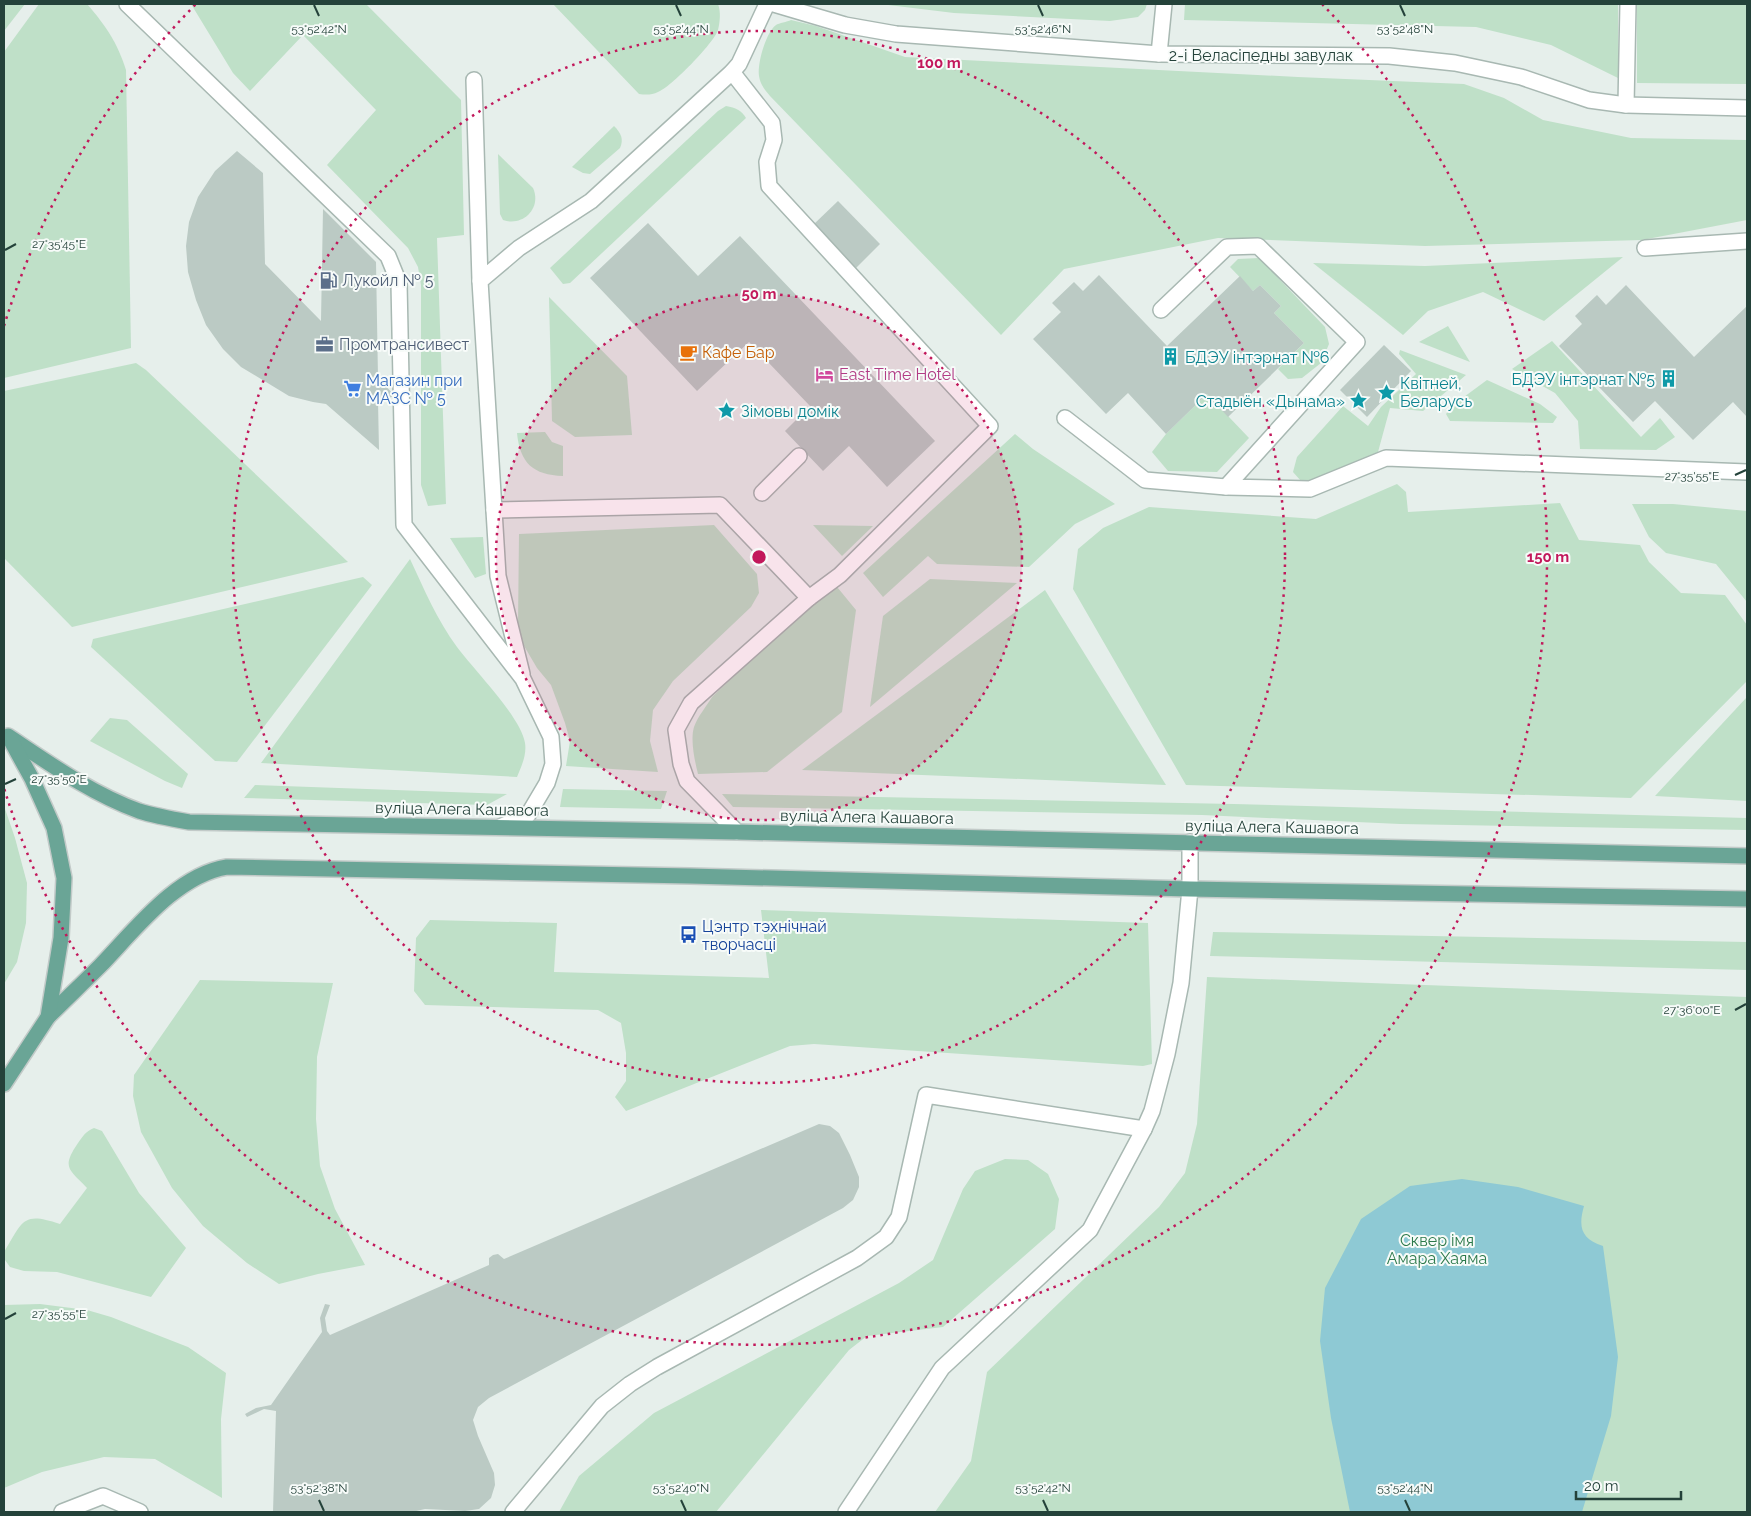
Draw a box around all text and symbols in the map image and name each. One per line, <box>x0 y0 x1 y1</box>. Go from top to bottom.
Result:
text: 53°52'42"N <box>291 22 347 36</box>
text: 53°52'44"N <box>653 22 709 36</box>
text: 53°52'46"N <box>1015 22 1071 36</box>
text: 53°52'48"N <box>1377 22 1433 36</box>
street label: 2-і Веласіпедны завулак <box>1169 46 1353 65</box>
text: 100 m <box>917 54 961 72</box>
text: 27°35'45"E <box>32 237 86 251</box>
fuel station icon: Лукойл № 5 <box>318 270 338 290</box>
place label: Лукойл № 5 <box>342 271 434 290</box>
text: 50 m <box>741 285 777 303</box>
office icon: Промтрансивест <box>315 334 335 354</box>
place label: Промтрансивест <box>339 335 470 354</box>
cafe icon: Кафе Бар <box>678 342 698 362</box>
place label: Кафе Бар <box>702 343 775 362</box>
building icon: БДЭУ інтэрнат №6 <box>1161 347 1181 367</box>
place label: БДЭУ інтэрнат №6 <box>1185 348 1329 367</box>
hotel icon: East Time Hotel <box>815 364 835 384</box>
place label: East Time Hotel <box>839 365 956 384</box>
building icon: БДЭУ інтэрнат №5 <box>1659 369 1679 389</box>
place label: БДЭУ інтэрнат №5 <box>1512 370 1655 389</box>
place label: Магазин при МАЗС № 5 <box>366 371 463 408</box>
place label: Квітней, Беларусь <box>1400 374 1472 411</box>
supermarket icon: Магазин при МАЗС № 5 <box>342 379 362 399</box>
place icon: Квітней, Беларусь <box>1376 382 1396 402</box>
place icon: Стадыён «Дынама» <box>1349 391 1369 411</box>
place label: Стадыён «Дынама» <box>1196 392 1345 411</box>
place icon: Зімовы домік <box>717 401 737 421</box>
place label: Зімовы домік <box>741 402 839 421</box>
text: 27°35'55"E <box>1665 469 1719 483</box>
centre of rings <box>750 548 768 566</box>
text: 150 m <box>1527 548 1569 566</box>
text: 27°35'50"E <box>31 772 87 786</box>
street label: вуліца Алега Кашавога <box>375 798 549 820</box>
street label: вуліца Алега Кашавога <box>780 806 954 828</box>
street label: вуліца Алега Кашавога <box>1185 816 1359 838</box>
place label: Цэнтр тэхнічнай творчасці <box>702 917 827 954</box>
bus stop icon: Цэнтр тэхнічнай творчасці <box>678 925 698 945</box>
text: 27°36'00"E <box>1663 1003 1721 1017</box>
park label: Сквер імя Амара Хаяма <box>1387 1231 1487 1268</box>
text: 27°35'55"E <box>32 1307 86 1321</box>
scale bar <box>1576 1468 1681 1500</box>
text: 20 m <box>1584 1477 1619 1495</box>
text: 53°52'38"N <box>290 1481 348 1495</box>
text: 53°52'40"N <box>653 1481 709 1495</box>
text: 53°52'42"N <box>1015 1481 1071 1495</box>
text: 53°52'44"N <box>1377 1481 1433 1495</box>

